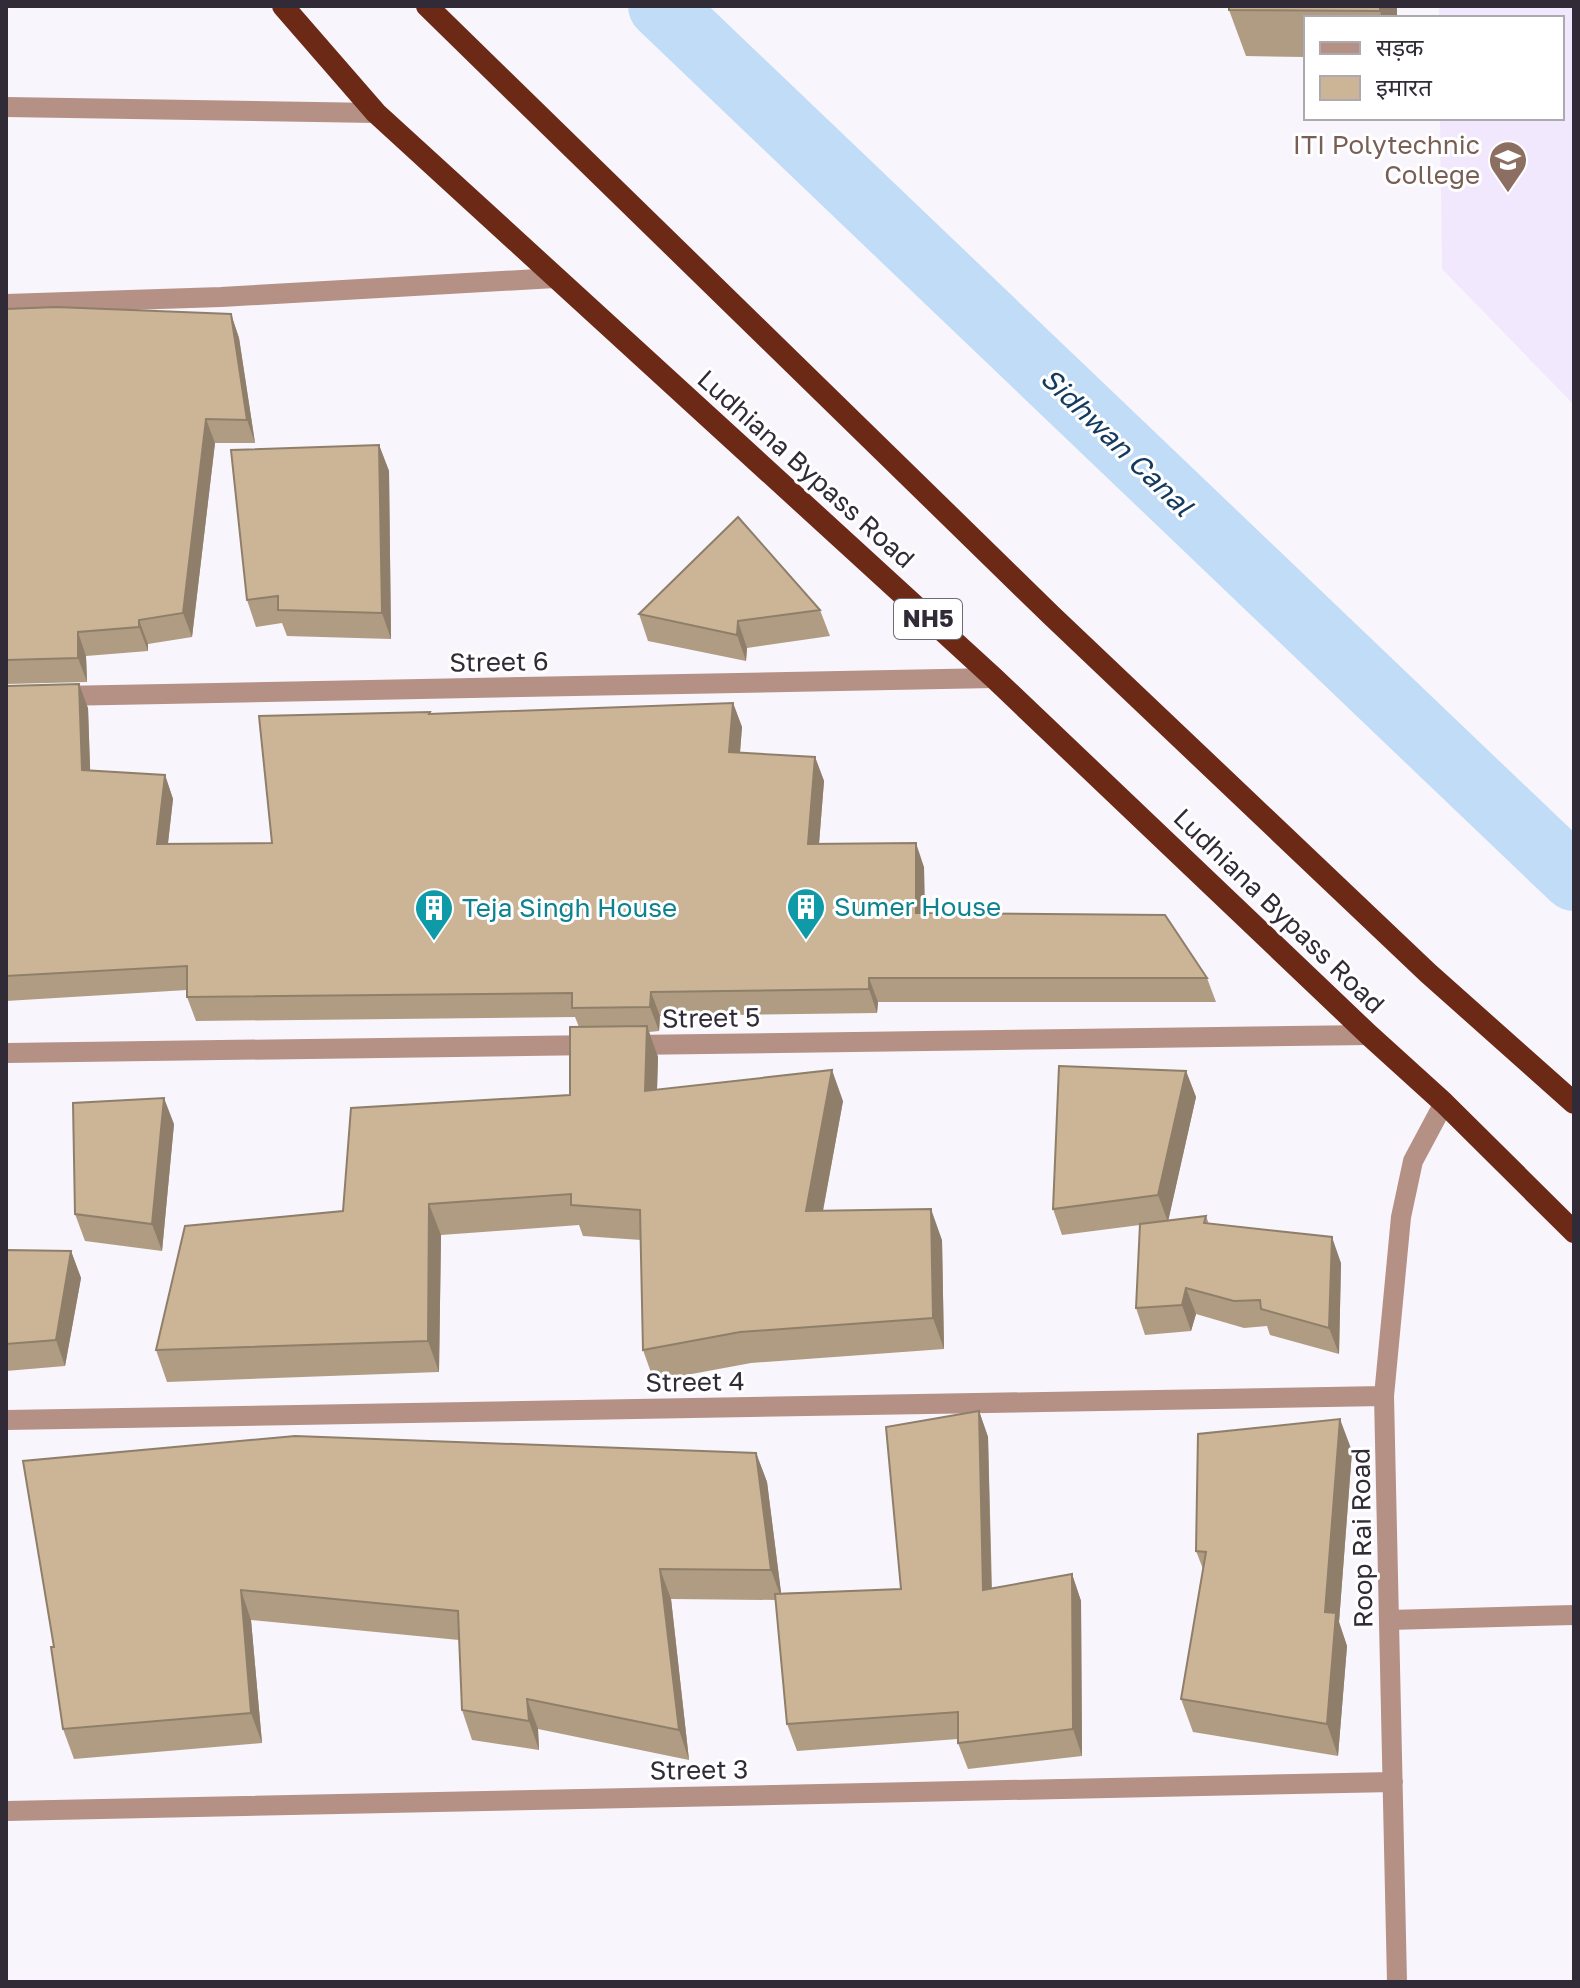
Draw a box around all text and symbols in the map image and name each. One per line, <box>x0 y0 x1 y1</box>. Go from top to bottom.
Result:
legend <box>1304 16 1564 120</box>
text: सड़क <box>1376 32 1424 61</box>
text: इमारत <box>1376 72 1433 101</box>
place label: ITI Polytechnic College <box>1293 129 1480 190</box>
school or university icon: ITI Polytechnic College <box>1487 139 1529 194</box>
water label: Sidhwan Canal <box>1034 361 1201 523</box>
street label: Ludhiana Bypass Road <box>692 363 921 574</box>
road number: NH5 <box>894 599 962 639</box>
street label: Street 6 <box>449 645 549 678</box>
street label: Ludhiana Bypass Road <box>1168 802 1391 1019</box>
building icon: Sumer House <box>785 886 827 941</box>
building icon: Teja Singh House <box>413 887 455 942</box>
place label: Sumer House <box>834 891 1001 922</box>
place label: Teja Singh House <box>462 892 677 923</box>
street label: Street 5 <box>661 1001 761 1034</box>
street label: Street 4 <box>645 1365 745 1398</box>
street label: Roop Rai Road <box>1344 1448 1379 1628</box>
street label: Street 3 <box>649 1753 749 1786</box>

